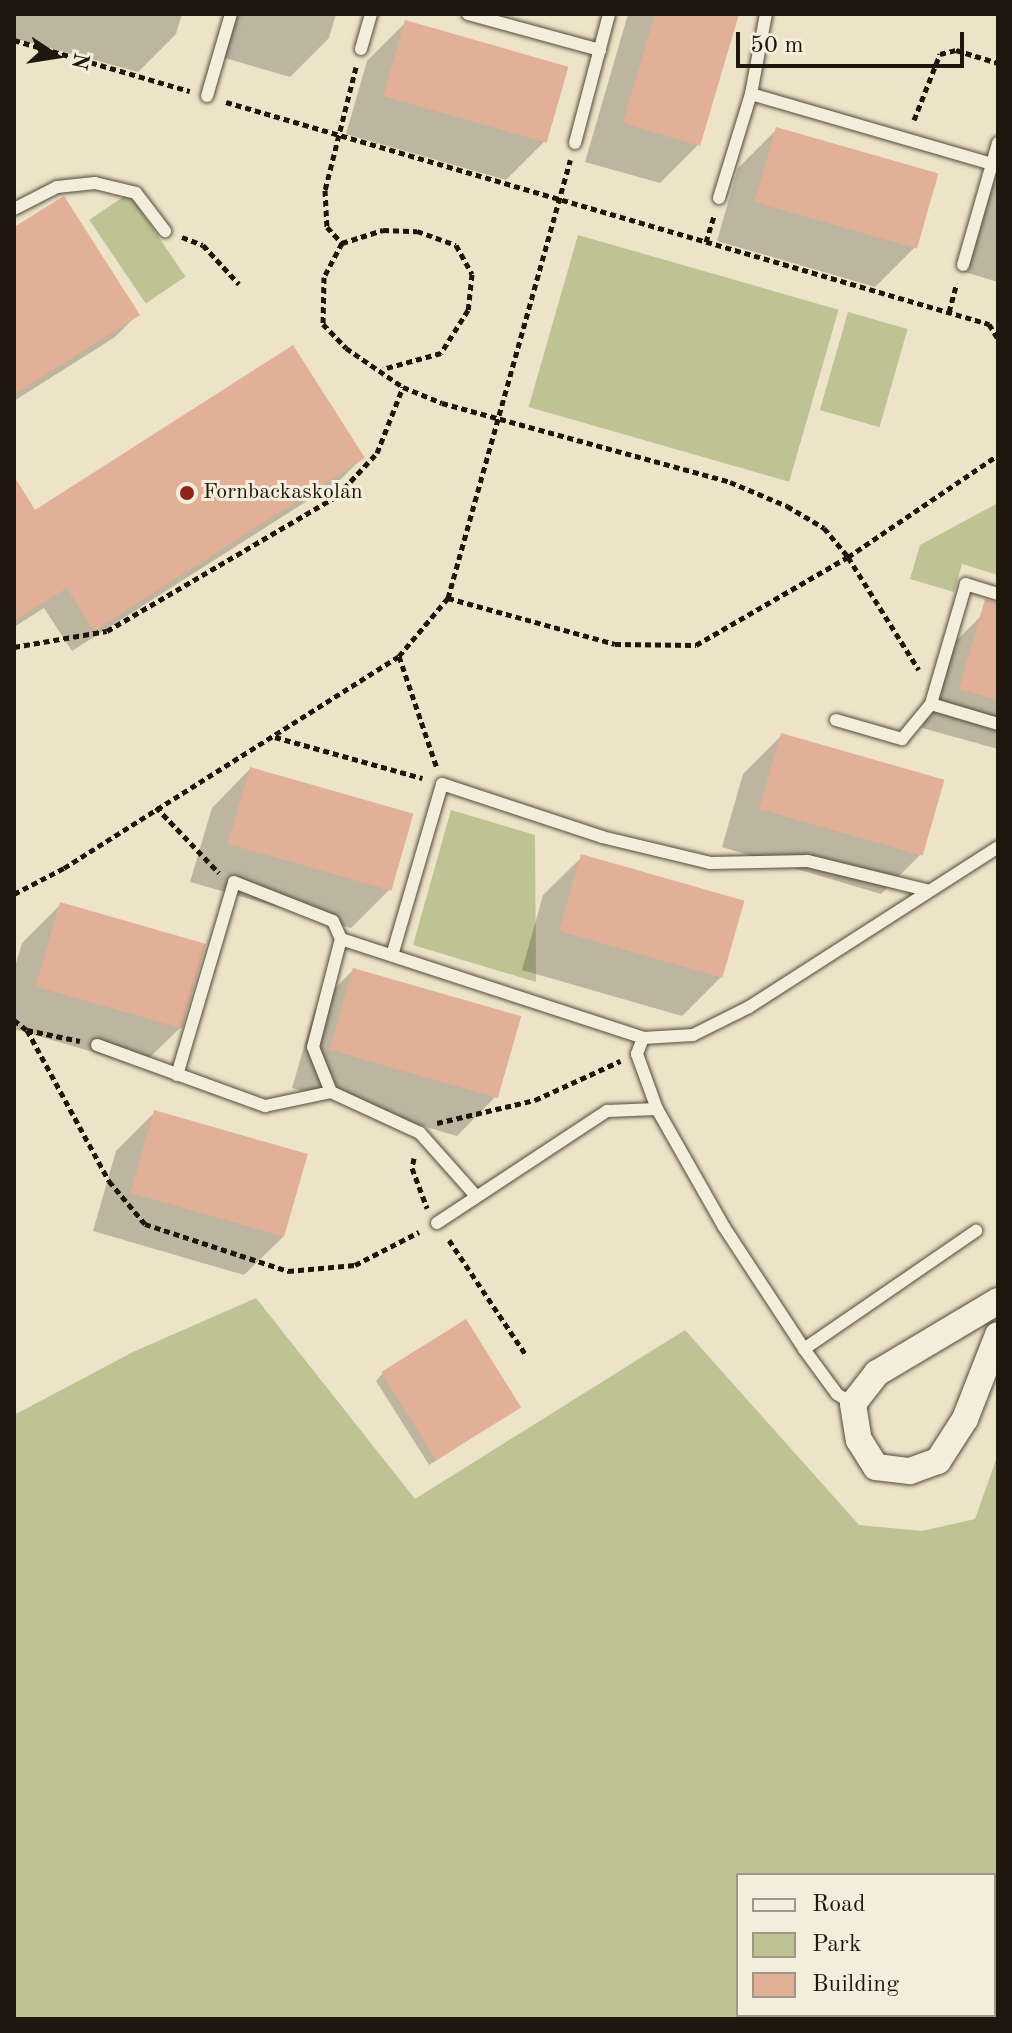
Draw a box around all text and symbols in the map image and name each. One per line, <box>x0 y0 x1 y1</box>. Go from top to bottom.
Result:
north arrow <box>16 16 96 96</box>
scale bar <box>740 16 968 66</box>
text: 50 m <box>750 34 804 58</box>
text: N <box>67 50 92 71</box>
place label: Fornbackaskolan <box>203 480 363 506</box>
marker: Fornbackaskolan <box>178 484 196 502</box>
legend <box>736 1873 996 2017</box>
text: Road <box>812 1893 865 1917</box>
text: Park <box>812 1933 861 1957</box>
text: Building <box>812 1973 899 1997</box>

